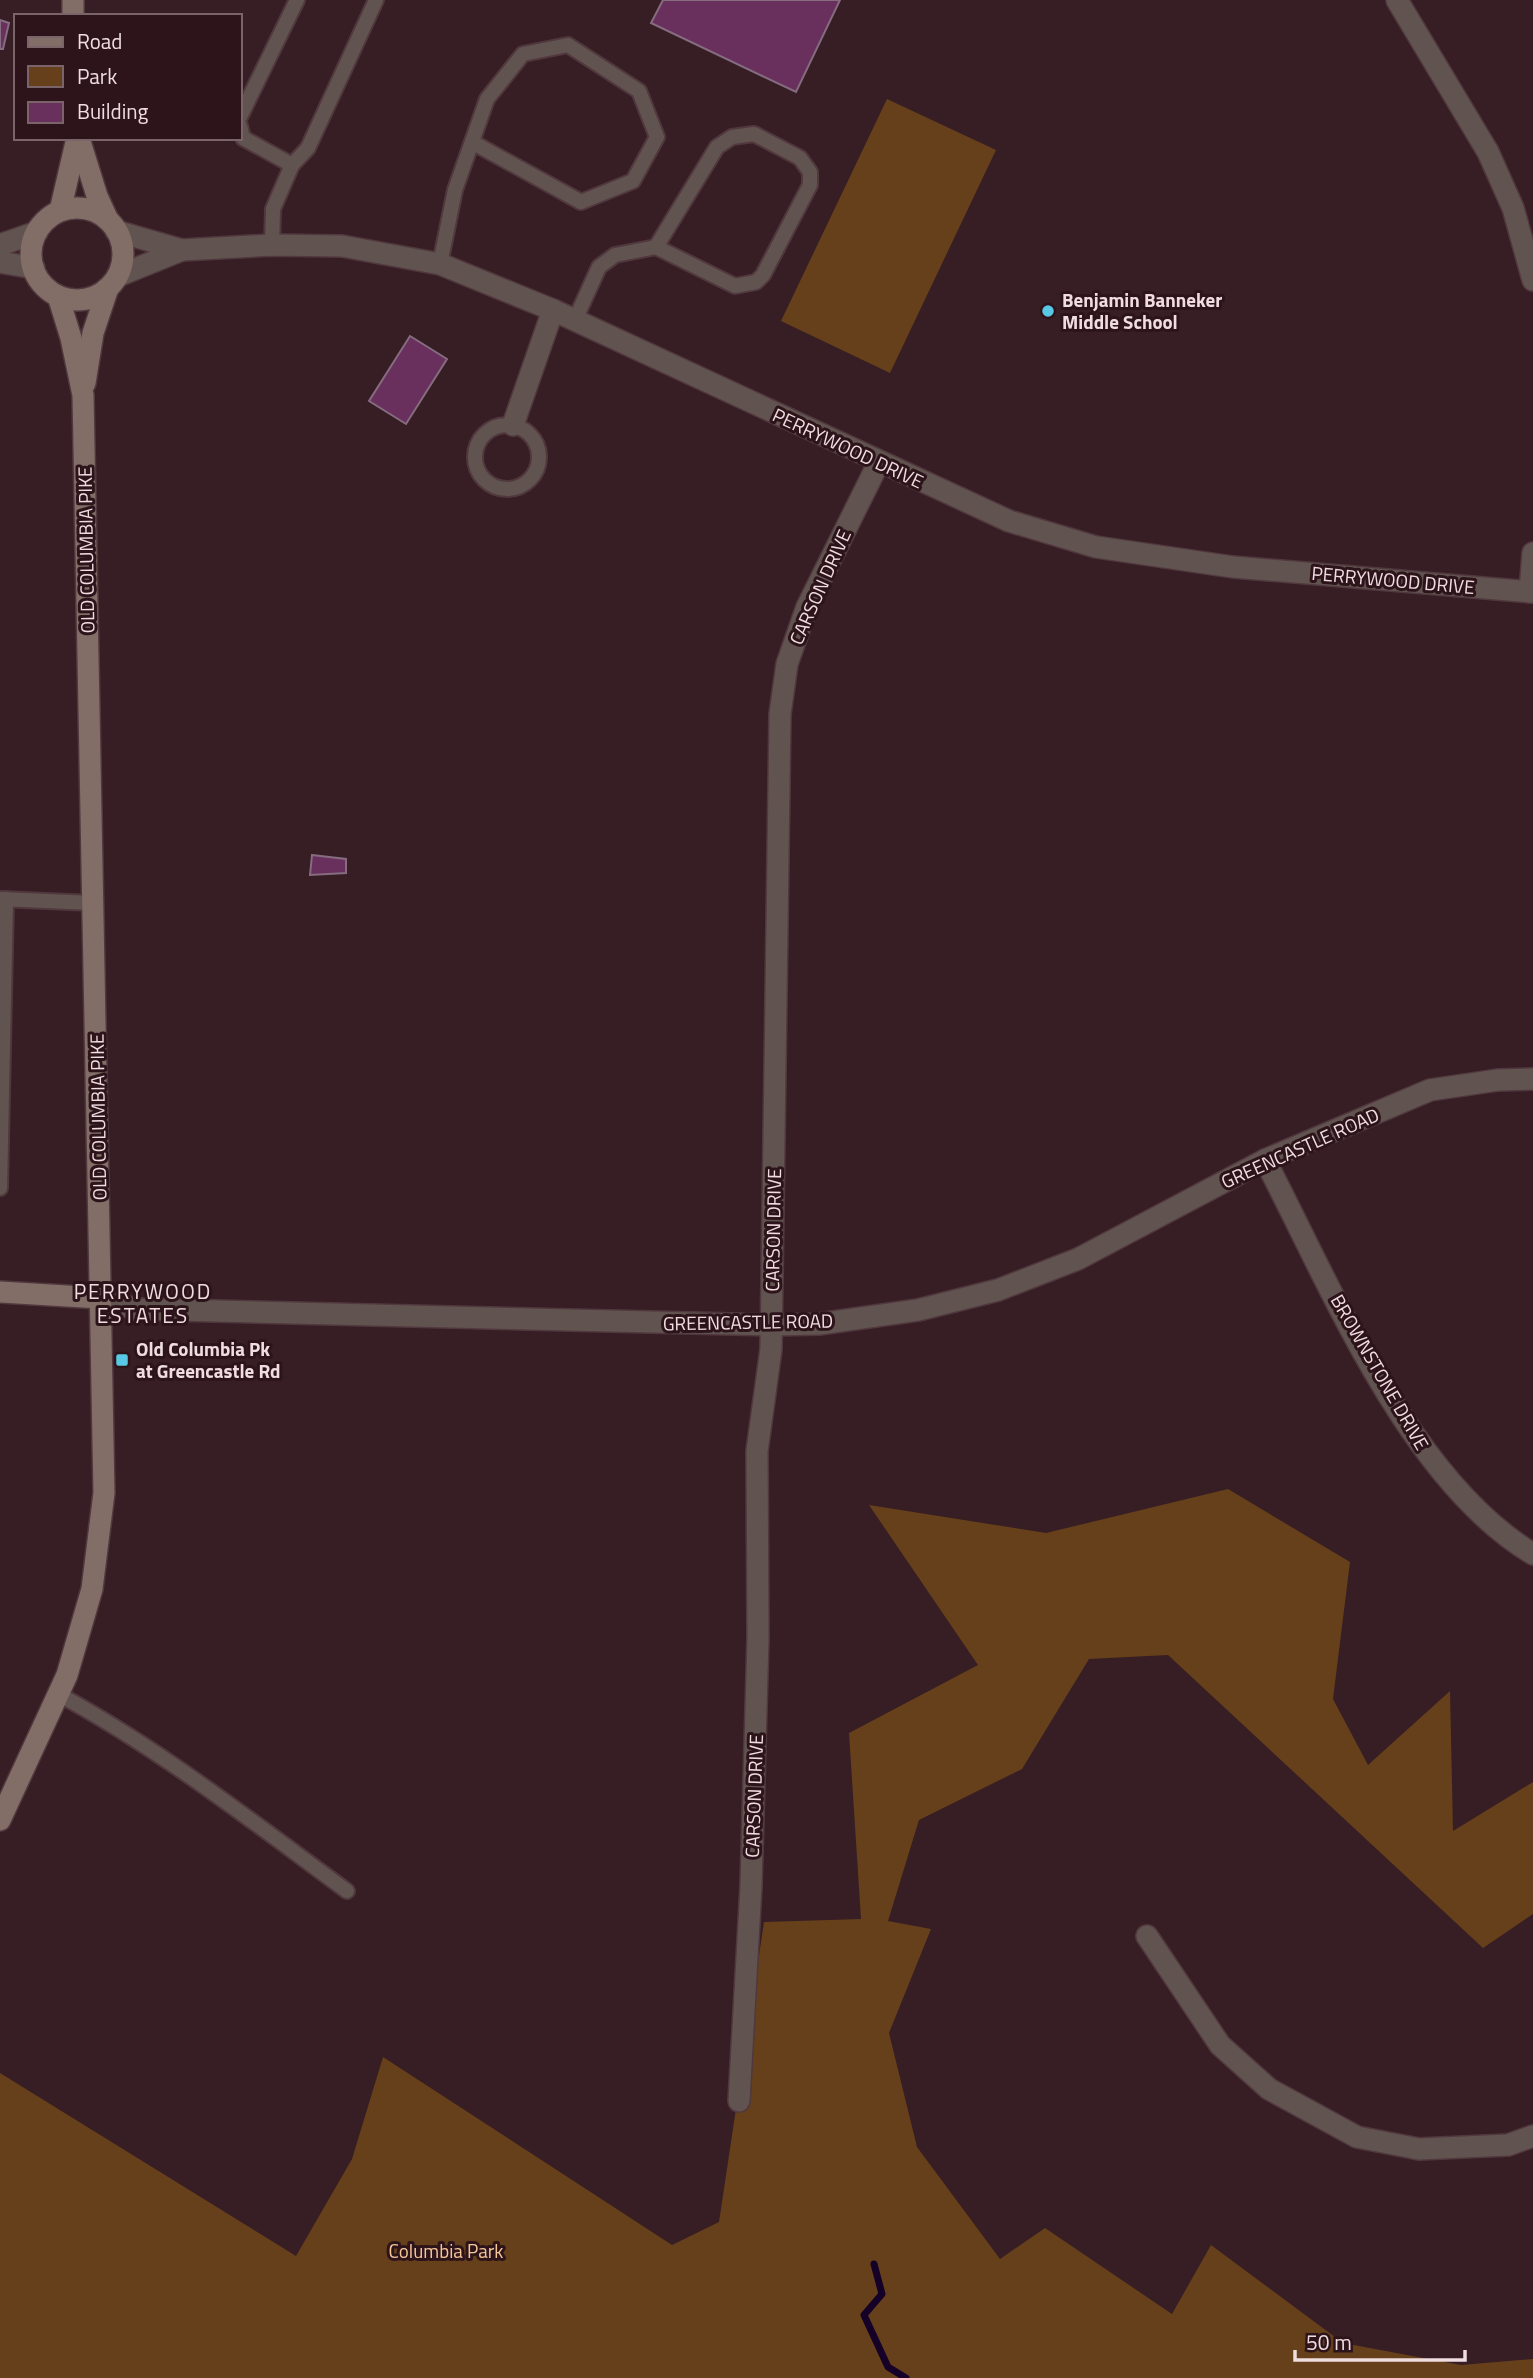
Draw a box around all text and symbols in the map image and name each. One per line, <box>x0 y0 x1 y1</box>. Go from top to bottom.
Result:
legend <box>14 14 242 140</box>
text: Road <box>77 25 122 57</box>
text: Park <box>77 60 117 92</box>
text: Building <box>77 95 149 127</box>
place label: Benjamin Banneker Middle School <box>1062 285 1222 336</box>
marker: Benjamin Banneker Middle School <box>1040 303 1056 319</box>
street label: PERRYWOOD DRIVE <box>768 400 928 495</box>
street label: OLD COLUMBIA PIKE <box>70 466 101 634</box>
street label: CARSON DRIVE <box>781 525 858 649</box>
street label: PERRYWOOD DRIVE <box>1310 558 1476 601</box>
street label: OLD COLUMBIA PIKE <box>82 1033 113 1201</box>
street label: GREENCASTLE ROAD <box>1216 1100 1384 1195</box>
street label: CARSON DRIVE <box>757 1168 788 1292</box>
district label: PERRYWOOD ESTATES <box>74 1275 212 1331</box>
street label: BROWNSTONE DRIVE <box>1324 1288 1437 1455</box>
street label: GREENCASTLE ROAD <box>663 1306 833 1337</box>
place label: Old Columbia Pk at Greencastle Rd <box>136 1334 281 1385</box>
marker: Old Columbia Pk at Greencastle Rd <box>114 1352 130 1368</box>
street label: CARSON DRIVE <box>737 1734 770 1858</box>
park label: Columbia Park <box>389 2236 503 2265</box>
scale bar <box>1295 2318 1465 2362</box>
text: 50 m <box>1306 2326 1352 2358</box>

